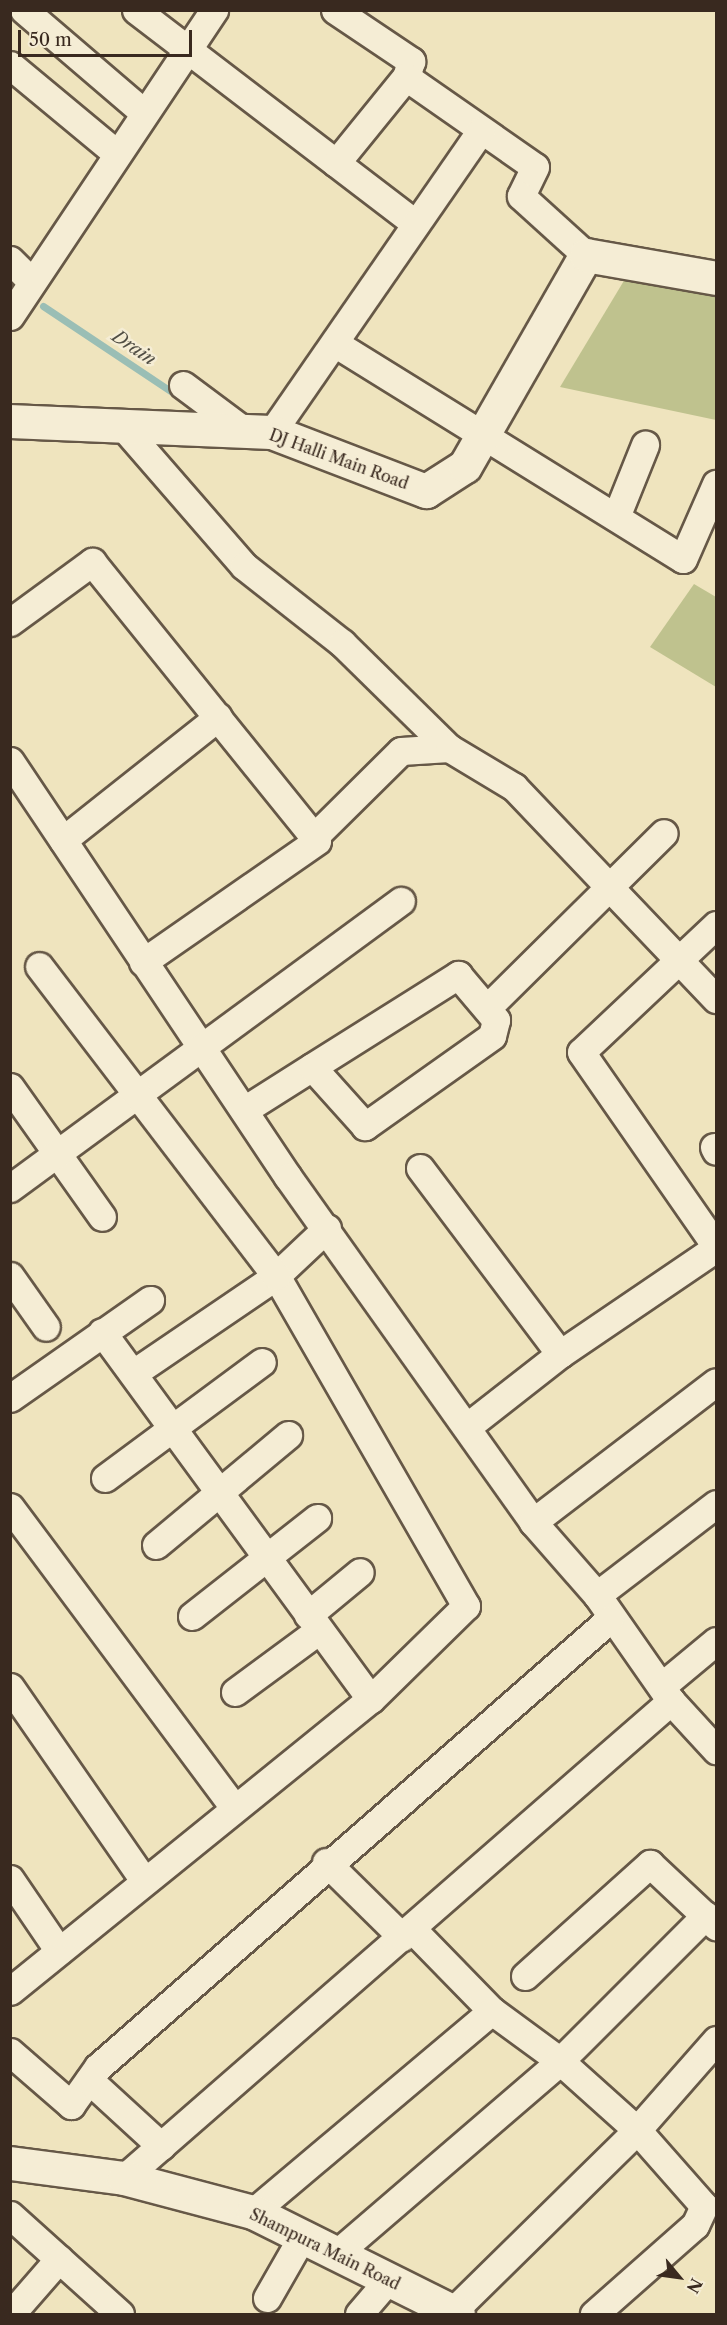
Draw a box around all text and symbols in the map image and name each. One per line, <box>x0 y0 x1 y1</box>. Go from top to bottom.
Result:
scale bar <box>21 18 195 56</box>
text: 50 m <box>29 29 72 51</box>
water label: Drain <box>108 326 160 370</box>
street label: DJ Halli Main Road <box>267 425 411 493</box>
street label: Shampura Main Road <box>247 2204 403 2294</box>
north arrow <box>649 2247 709 2307</box>
text: N <box>683 2275 707 2297</box>

